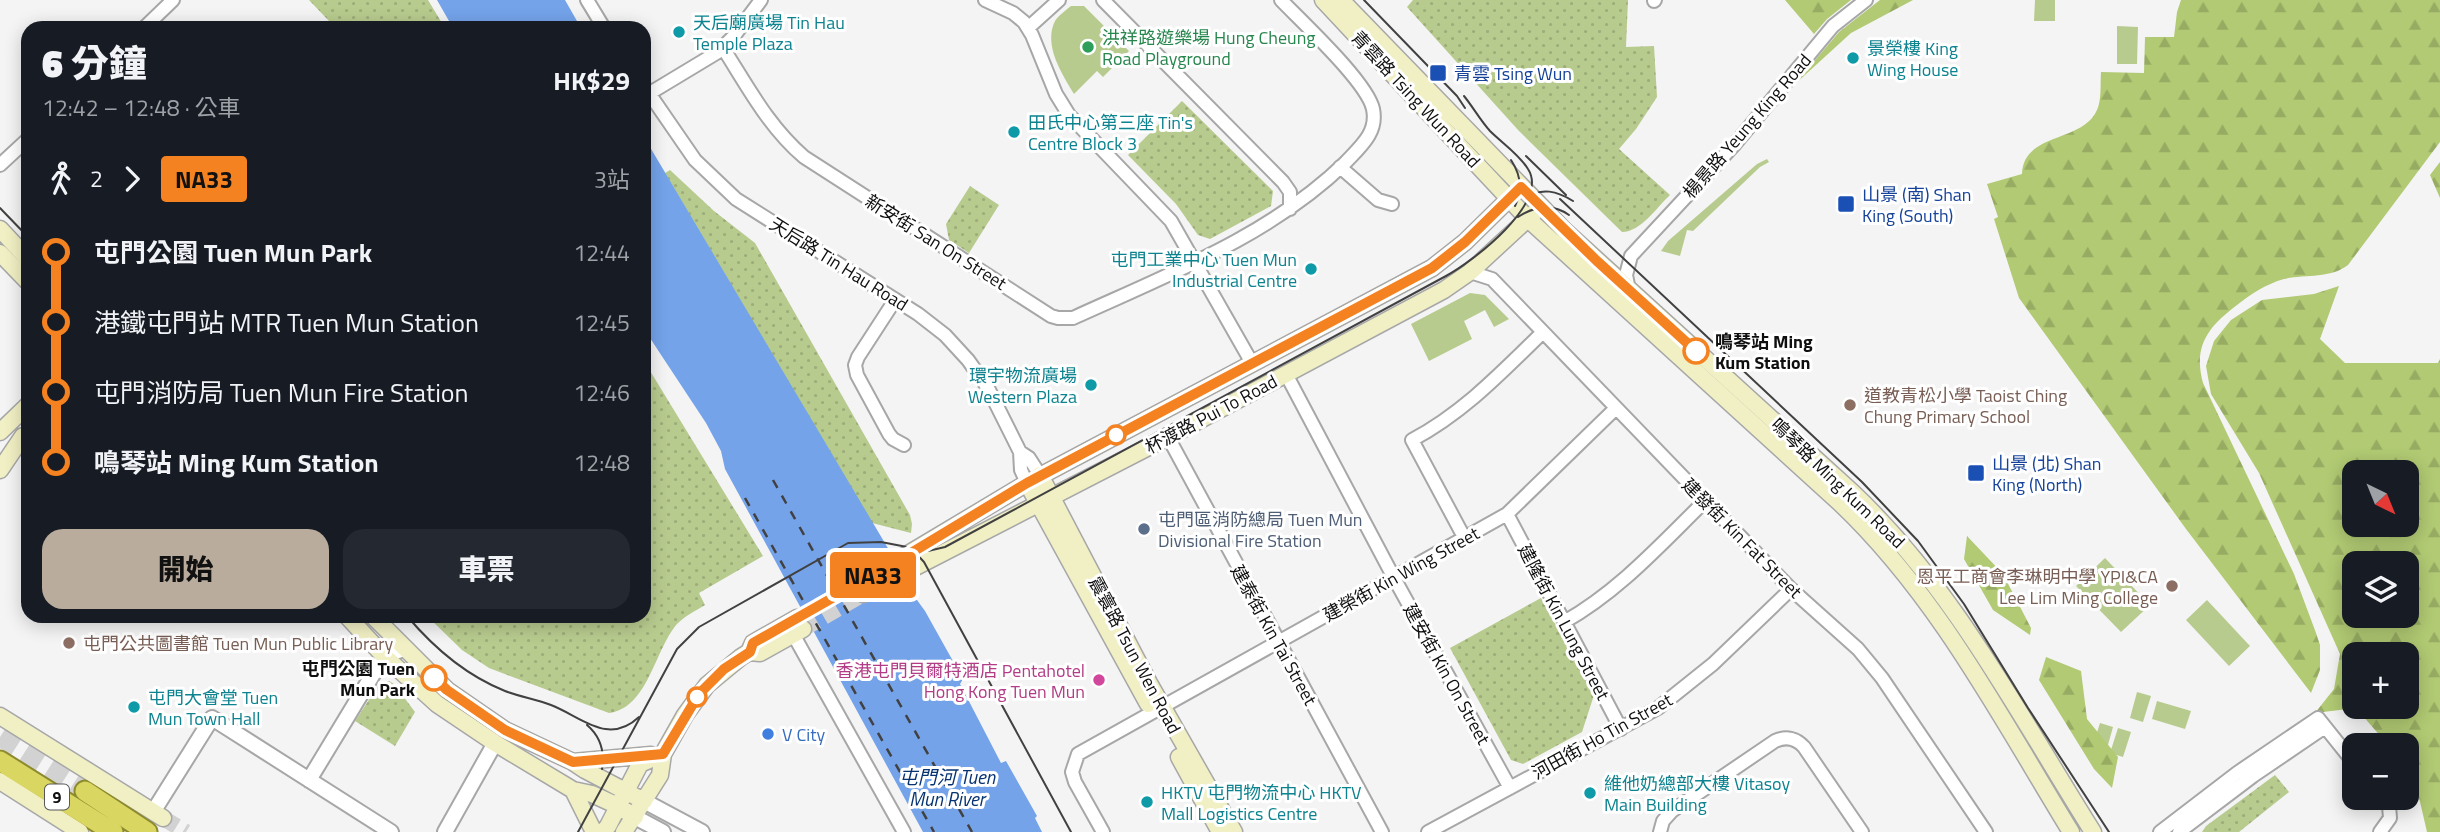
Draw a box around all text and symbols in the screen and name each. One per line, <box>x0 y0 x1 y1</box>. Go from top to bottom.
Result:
place label: 天后廟廣場 Tin Hau Temple Plaza <box>693 9 845 57</box>
marker: 天后廟廣場 Tin Hau Temple Plaza <box>671 24 687 40</box>
place label: 洪祥路遊樂場 Hung Cheung Road Playground <box>1102 24 1316 72</box>
street label: 青雲路 Tsing Wun Road <box>1345 24 1487 174</box>
text: 6 分鐘 <box>42 34 147 92</box>
place label: 景榮樓 King Wing House <box>1867 35 1958 83</box>
marker: 洪祥路遊樂場 Hung Cheung Road Playground <box>1080 39 1096 55</box>
street label: 楊景路 Yeung King Road <box>1676 48 1818 204</box>
marker: 景榮樓 King Wing House <box>1845 50 1861 66</box>
place label: 青雲 Tsing Wun <box>1454 60 1572 87</box>
text: HK$29 <box>553 61 630 100</box>
marker: 青雲 Tsing Wun <box>1428 63 1448 83</box>
text: 12:42 – 12:48 · 公車 <box>42 90 241 125</box>
place label: 田氏中心第三座 Tin's Centre Block 3 <box>1028 109 1193 157</box>
marker: 田氏中心第三座 Tin's Centre Block 3 <box>1006 124 1022 140</box>
icon: walk <box>42 160 80 198</box>
icon: forward <box>113 160 151 198</box>
text: 2 <box>90 161 103 196</box>
text: NA33 <box>175 161 233 197</box>
text: 3站 <box>594 162 630 197</box>
place label: 山景 (南) Shan King (South) <box>1862 181 1972 229</box>
street label: 新安街 San On Street <box>860 188 1013 297</box>
marker: 山景 (南) Shan King (South) <box>1836 194 1856 214</box>
street label: 天后路 Tin Hau Road <box>765 211 913 317</box>
text: 屯門公園 Tuen Mun Park <box>94 233 372 272</box>
text: 12:44 <box>573 235 630 270</box>
place label: 屯門工業中心 Tuen Mun Industrial Centre <box>1111 246 1297 294</box>
marker: 屯門工業中心 Tuen Mun Industrial Centre <box>1303 261 1319 277</box>
text: 港鐵屯門站 MTR Tuen Mun Station <box>94 303 479 342</box>
text: 12:45 <box>573 305 630 340</box>
place label: 鳴琴站 Ming Kum Station <box>1715 328 1813 376</box>
marker: 鳴琴站 Ming Kum Station <box>1683 338 1709 364</box>
place label: 環宇物流廣場 Western Plaza <box>968 362 1077 410</box>
street label: 杯渡路 Pui To Road <box>1140 368 1282 460</box>
text: 屯門消防局 Tuen Mun Fire Station <box>94 373 469 412</box>
text: 12:46 <box>573 375 630 410</box>
marker: 環宇物流廣場 Western Plaza <box>1083 377 1099 393</box>
place label: 道教青松小學 Taoist Ching Chung Primary School <box>1864 382 2067 430</box>
marker: 道教青松小學 Taoist Ching Chung Primary School <box>1842 397 1858 413</box>
street label: 鳴琴路 Ming Kum Road <box>1765 412 1911 554</box>
unlabelled marker <box>1106 425 1126 445</box>
text: 鳴琴站 Ming Kum Station <box>94 443 379 482</box>
text: 12:48 <box>573 445 630 480</box>
place label: 山景 (北) Shan King (North) <box>1992 450 2102 498</box>
north arrow <box>2342 460 2418 537</box>
map controls <box>2342 460 2419 810</box>
marker: 山景 (北) Shan King (North) <box>1966 463 1986 483</box>
street label: 建發街 Kin Fat Street <box>1676 472 1809 605</box>
place label: 屯門區消防總局 Tuen Mun Divisional Fire Station <box>1158 506 1362 554</box>
street label: 建榮街 Kin Wing Street <box>1318 519 1485 628</box>
marker: 屯門區消防總局 Tuen Mun Divisional Fire Station <box>1136 521 1152 537</box>
button: 開始 <box>42 529 329 609</box>
button: 車票 <box>343 529 630 609</box>
street label: 建隆街 Kin Lung Street <box>1511 539 1617 705</box>
button: layers <box>2342 551 2419 628</box>
line badge: NA33 <box>824 552 922 598</box>
text: NA33 <box>844 557 902 593</box>
street label: 建泰街 Kin Tai Street <box>1224 560 1324 711</box>
place label: 恩平工商會李琳明中學 YPI&CA Lee Lim Ming College <box>1916 563 2158 611</box>
street label: 震寰路 Tsun Wen Road <box>1082 572 1188 738</box>
marker: 恩平工商會李琳明中學 YPI&CA Lee Lim Ming College <box>2164 578 2180 594</box>
street label: 建安街 Kin On Street <box>1397 598 1497 750</box>
place label: 屯門公共圖書館 Tuen Mun Public Library <box>83 630 394 657</box>
marker: 屯門公共圖書館 Tuen Mun Public Library <box>61 635 77 651</box>
button: + <box>2342 642 2419 719</box>
place label: 屯門公園 Tuen Mun Park <box>301 655 416 703</box>
place label: 香港屯門貝爾特酒店 Pentahotel Hong Kong Tuen Mun <box>836 657 1085 705</box>
marker: 屯門公園 Tuen Mun Park <box>421 665 447 691</box>
marker: 香港屯門貝爾特酒店 Pentahotel Hong Kong Tuen Mun <box>1091 672 1107 688</box>
place label: 屯門大會堂 Tuen Mun Town Hall <box>148 684 278 732</box>
street label: 河田街 Ho Tin Street <box>1527 686 1678 786</box>
unlabelled marker <box>687 687 707 707</box>
marker: 屯門大會堂 Tuen Mun Town Hall <box>126 699 142 715</box>
place label: V City <box>782 721 825 748</box>
marker: V City <box>760 726 776 742</box>
button: − <box>2342 733 2419 810</box>
water label: 屯門河 Tuen Mun River <box>899 762 996 813</box>
place label: 維他奶總部大樓 Vitasoy Main Building <box>1604 770 1790 818</box>
place label: HKTV 屯門物流中心 HKTV Mall Logistics Centre <box>1161 779 1362 827</box>
road number: 9 <box>45 784 69 810</box>
marker: 維他奶總部大樓 Vitasoy Main Building <box>1582 785 1598 801</box>
marker: HKTV 屯門物流中心 HKTV Mall Logistics Centre <box>1139 794 1155 810</box>

